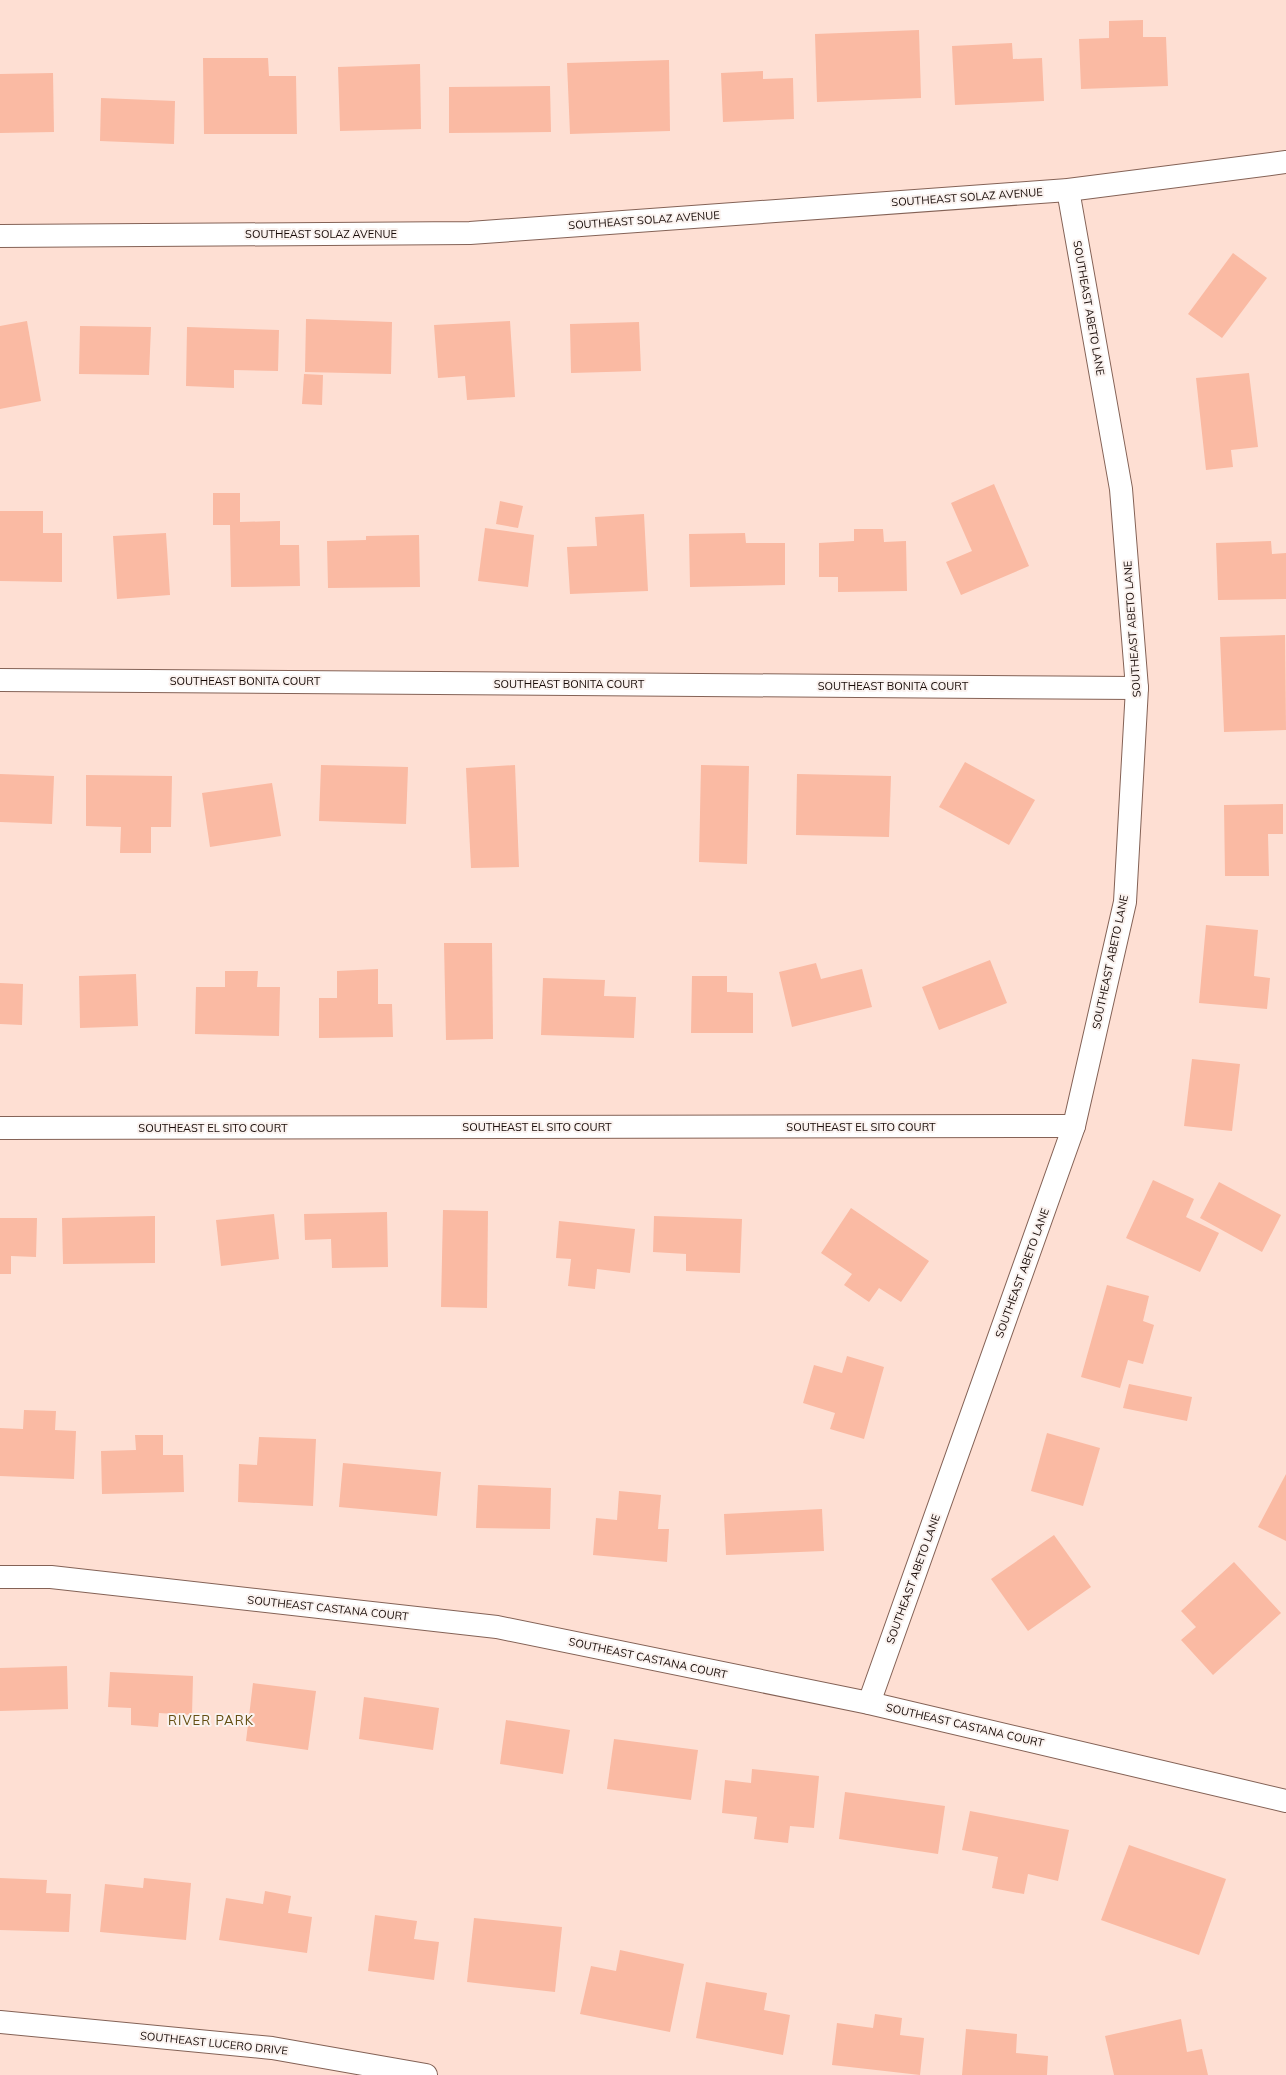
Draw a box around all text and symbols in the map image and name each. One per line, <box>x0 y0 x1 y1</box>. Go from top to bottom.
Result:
street label: SOUTHEAST SOLAZ AVENUE <box>891 185 1043 209</box>
street label: SOUTHEAST SOLAZ AVENUE <box>568 208 720 232</box>
street label: SOUTHEAST SOLAZ AVENUE <box>245 227 397 241</box>
street label: SOUTHEAST ABETO LANE <box>1070 239 1108 377</box>
street label: SOUTHEAST ABETO LANE <box>1120 560 1144 698</box>
street label: SOUTHEAST BONITA COURT <box>170 674 321 688</box>
street label: SOUTHEAST BONITA COURT <box>494 677 645 691</box>
street label: SOUTHEAST BONITA COURT <box>818 679 969 693</box>
street label: SOUTHEAST ABETO LANE <box>1089 894 1131 1030</box>
street label: SOUTHEAST EL SITO COURT <box>462 1120 612 1134</box>
street label: SOUTHEAST EL SITO COURT <box>786 1120 936 1134</box>
street label: SOUTHEAST EL SITO COURT <box>138 1121 288 1135</box>
street label: SOUTHEAST ABETO LANE <box>992 1206 1052 1340</box>
street label: SOUTHEAST ABETO LANE <box>883 1512 943 1646</box>
street label: SOUTHEAST CASTANA COURT <box>247 1593 410 1623</box>
street label: SOUTHEAST CASTANA COURT <box>567 1634 729 1682</box>
street label: SOUTHEAST CASTANA COURT <box>885 1700 1046 1750</box>
district label: RIVER PARK <box>168 1712 254 1728</box>
street label: SOUTHEAST LUCERO DRIVE <box>139 2028 289 2058</box>

